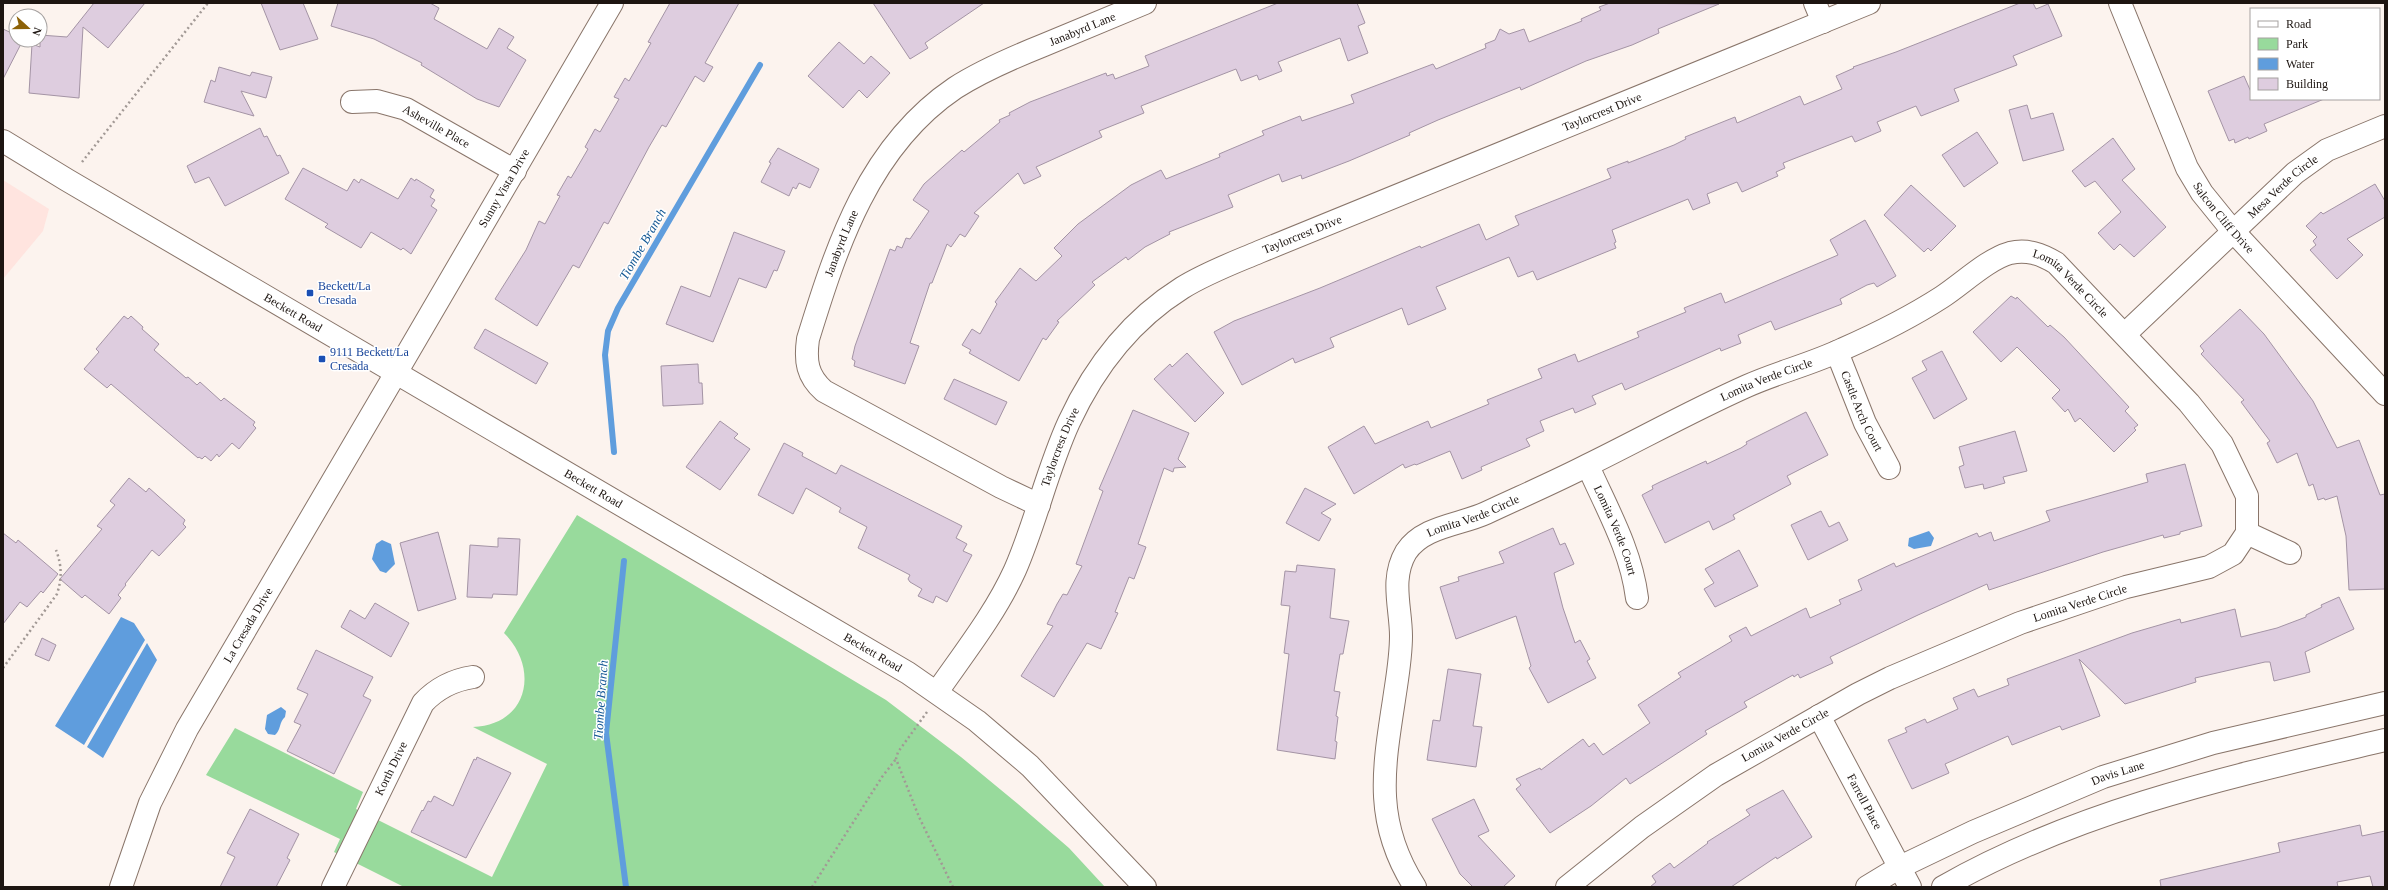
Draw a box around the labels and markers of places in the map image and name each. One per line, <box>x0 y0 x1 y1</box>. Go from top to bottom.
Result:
place label: Beckett/La Cresada <box>318 279 371 307</box>
marker: Beckett/La Cresada <box>305 288 315 298</box>
place label: 9111 Beckett/La Cresada <box>330 345 409 373</box>
marker: 9111 Beckett/La Cresada <box>317 354 327 364</box>

